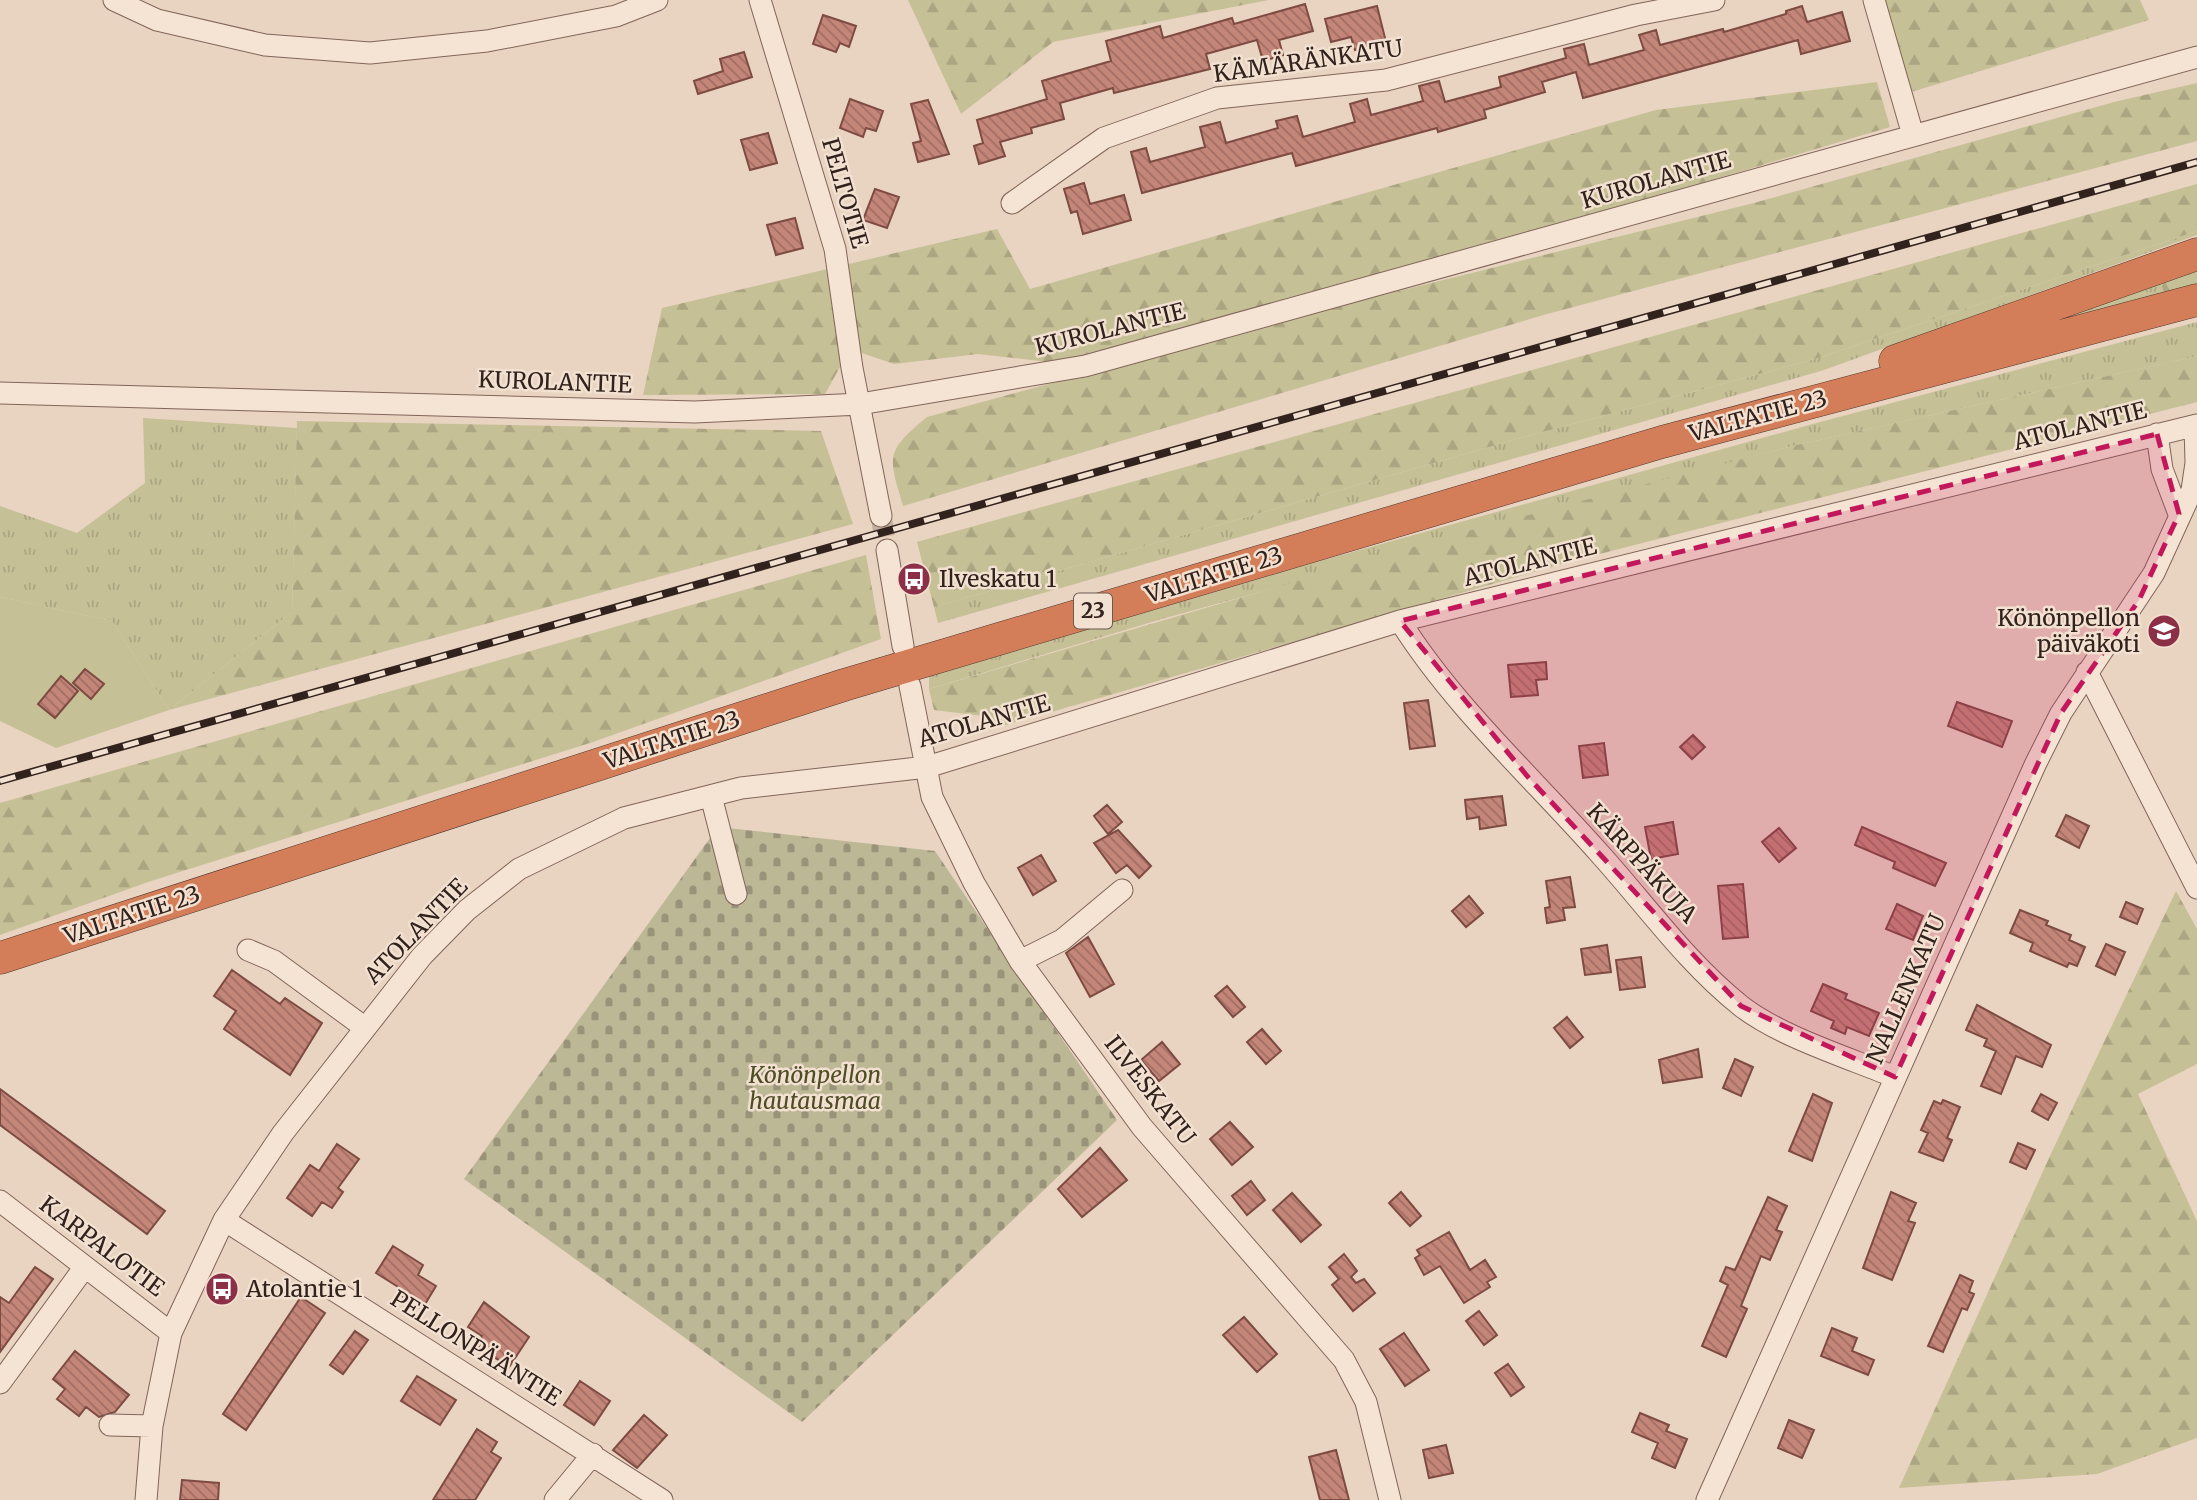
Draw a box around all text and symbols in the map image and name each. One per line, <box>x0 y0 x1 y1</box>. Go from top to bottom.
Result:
street label: KÄMÄRÄNKATU <box>1211 33 1404 88</box>
street label: PELTOTIE <box>816 134 875 252</box>
street label: KUROLANTIE <box>1578 144 1734 215</box>
street label: KUROLANTIE <box>1032 296 1188 361</box>
street label: KUROLANTIE <box>478 364 633 399</box>
street label: VALTATIE 23 <box>1685 383 1830 448</box>
street label: ATOLANTIE <box>2009 395 2150 456</box>
street label: ATOLANTIE <box>1459 531 1600 592</box>
street label: VALTATIE 23 <box>1141 540 1286 609</box>
bus stop icon: Ilveskatu 1 <box>895 560 933 598</box>
place label: Ilveskatu 1 <box>939 564 1056 593</box>
road number: 23 <box>1074 594 1112 628</box>
place label: Könönpellon päiväkoti <box>1997 603 2140 658</box>
school or university icon: Könönpellon päiväkoti <box>2145 612 2183 650</box>
street label: ATOLANTIE <box>914 688 1054 753</box>
street label: VALTATIE 23 <box>599 704 744 776</box>
street label: KÄRPPÄKUJA <box>1581 797 1704 929</box>
street label: ATOLANTIE <box>357 871 474 990</box>
street label: VALTATIE 23 <box>59 879 204 951</box>
street label: NALLENKATU <box>1860 910 1951 1068</box>
street label: ILVESKATU <box>1099 1029 1202 1150</box>
park label: Könönpellon hautausmaa <box>748 1060 881 1115</box>
street label: KARPALOTIE <box>34 1189 171 1302</box>
bus stop icon: Atolantie 1 <box>203 1270 241 1308</box>
place label: Atolantie 1 <box>245 1274 362 1303</box>
street label: PELLONPÄÄNTIE <box>386 1283 567 1412</box>

